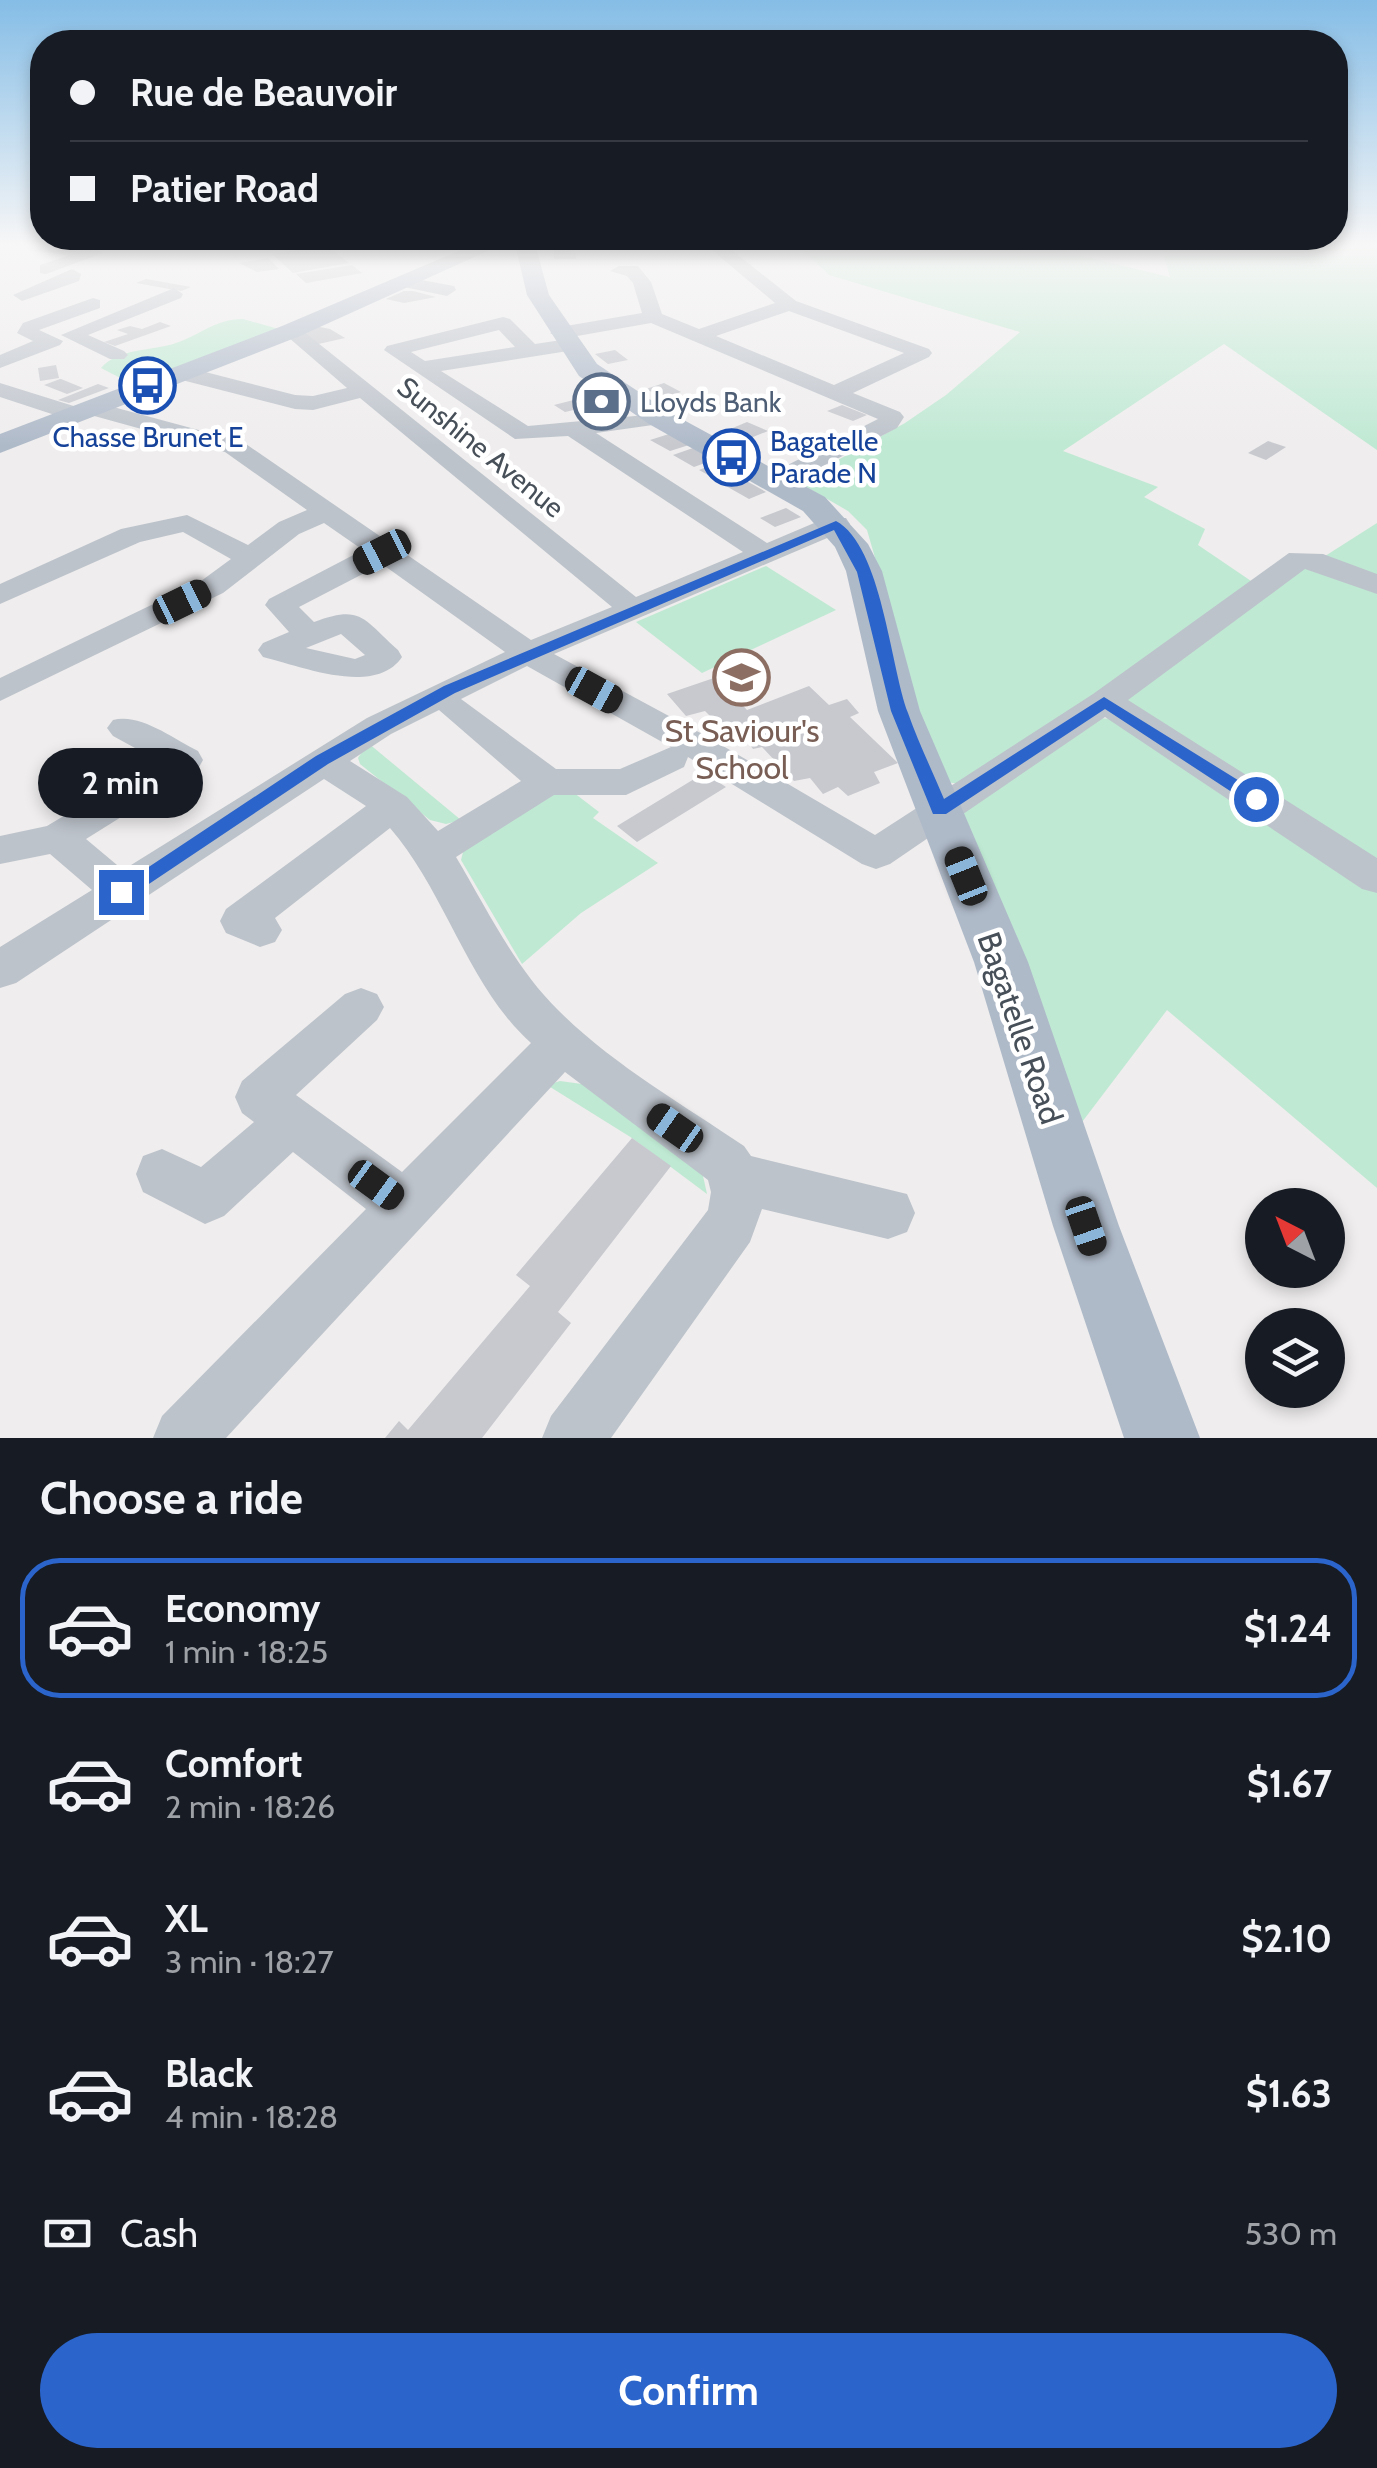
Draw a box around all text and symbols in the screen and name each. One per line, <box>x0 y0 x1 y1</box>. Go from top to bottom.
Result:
text: Rue de Beauvoir <box>130 69 397 116</box>
text: Patier Road <box>130 165 319 212</box>
bus stop icon: Chasse Brunet E <box>118 356 178 416</box>
street label: Sunshine Avenue <box>391 370 571 524</box>
bank icon: Lloyds Bank <box>571 372 631 432</box>
place label: Lloyds Bank <box>640 385 782 419</box>
place label: Chasse Brunet E <box>53 420 244 454</box>
place label: Bagatelle Parade N <box>770 424 878 490</box>
bus stop icon: Bagatelle Parade N <box>701 427 761 487</box>
car <box>348 525 416 579</box>
car <box>148 575 216 629</box>
school or university icon: St Saviour's School <box>712 647 772 707</box>
car <box>560 662 628 718</box>
place label: St Saviour's School <box>664 711 820 787</box>
callout: 2 min <box>38 747 204 817</box>
text: 2 min <box>82 763 159 802</box>
route start <box>1234 777 1279 822</box>
car <box>941 843 991 909</box>
route end <box>99 870 144 915</box>
street label: Bagatelle Road <box>969 927 1072 1129</box>
car <box>642 1099 708 1157</box>
car <box>343 1155 409 1215</box>
north arrow <box>1245 1188 1345 1288</box>
map controls <box>1245 1188 1345 1408</box>
car <box>1062 1193 1110 1259</box>
button: layers <box>1245 1308 1345 1408</box>
text: Choose a ride <box>40 1471 303 1525</box>
icon: car <box>45 1583 135 1673</box>
text: Economy <box>165 1585 320 1632</box>
text: $1.24 <box>1244 1605 1332 1652</box>
text: 1 min · 18:25 <box>165 1632 328 1671</box>
icon: car <box>45 1738 135 1828</box>
text: Comfort <box>165 1740 302 1787</box>
text: $1.67 <box>1247 1760 1332 1807</box>
text: 2 min · 18:26 <box>165 1787 335 1826</box>
icon: car <box>45 1893 135 1983</box>
text: XL <box>165 1895 208 1942</box>
text: $2.10 <box>1241 1915 1332 1962</box>
text: 3 min · 18:27 <box>165 1942 334 1981</box>
icon: car <box>45 2048 135 2138</box>
text: Black <box>165 2050 253 2097</box>
text: $1.63 <box>1246 2070 1332 2117</box>
text: 4 min · 18:28 <box>165 2097 338 2136</box>
icon: cash <box>40 2206 95 2261</box>
text: Cash <box>120 2210 198 2257</box>
text: 530 m <box>1245 2214 1337 2253</box>
button: Confirm <box>40 2333 1337 2448</box>

